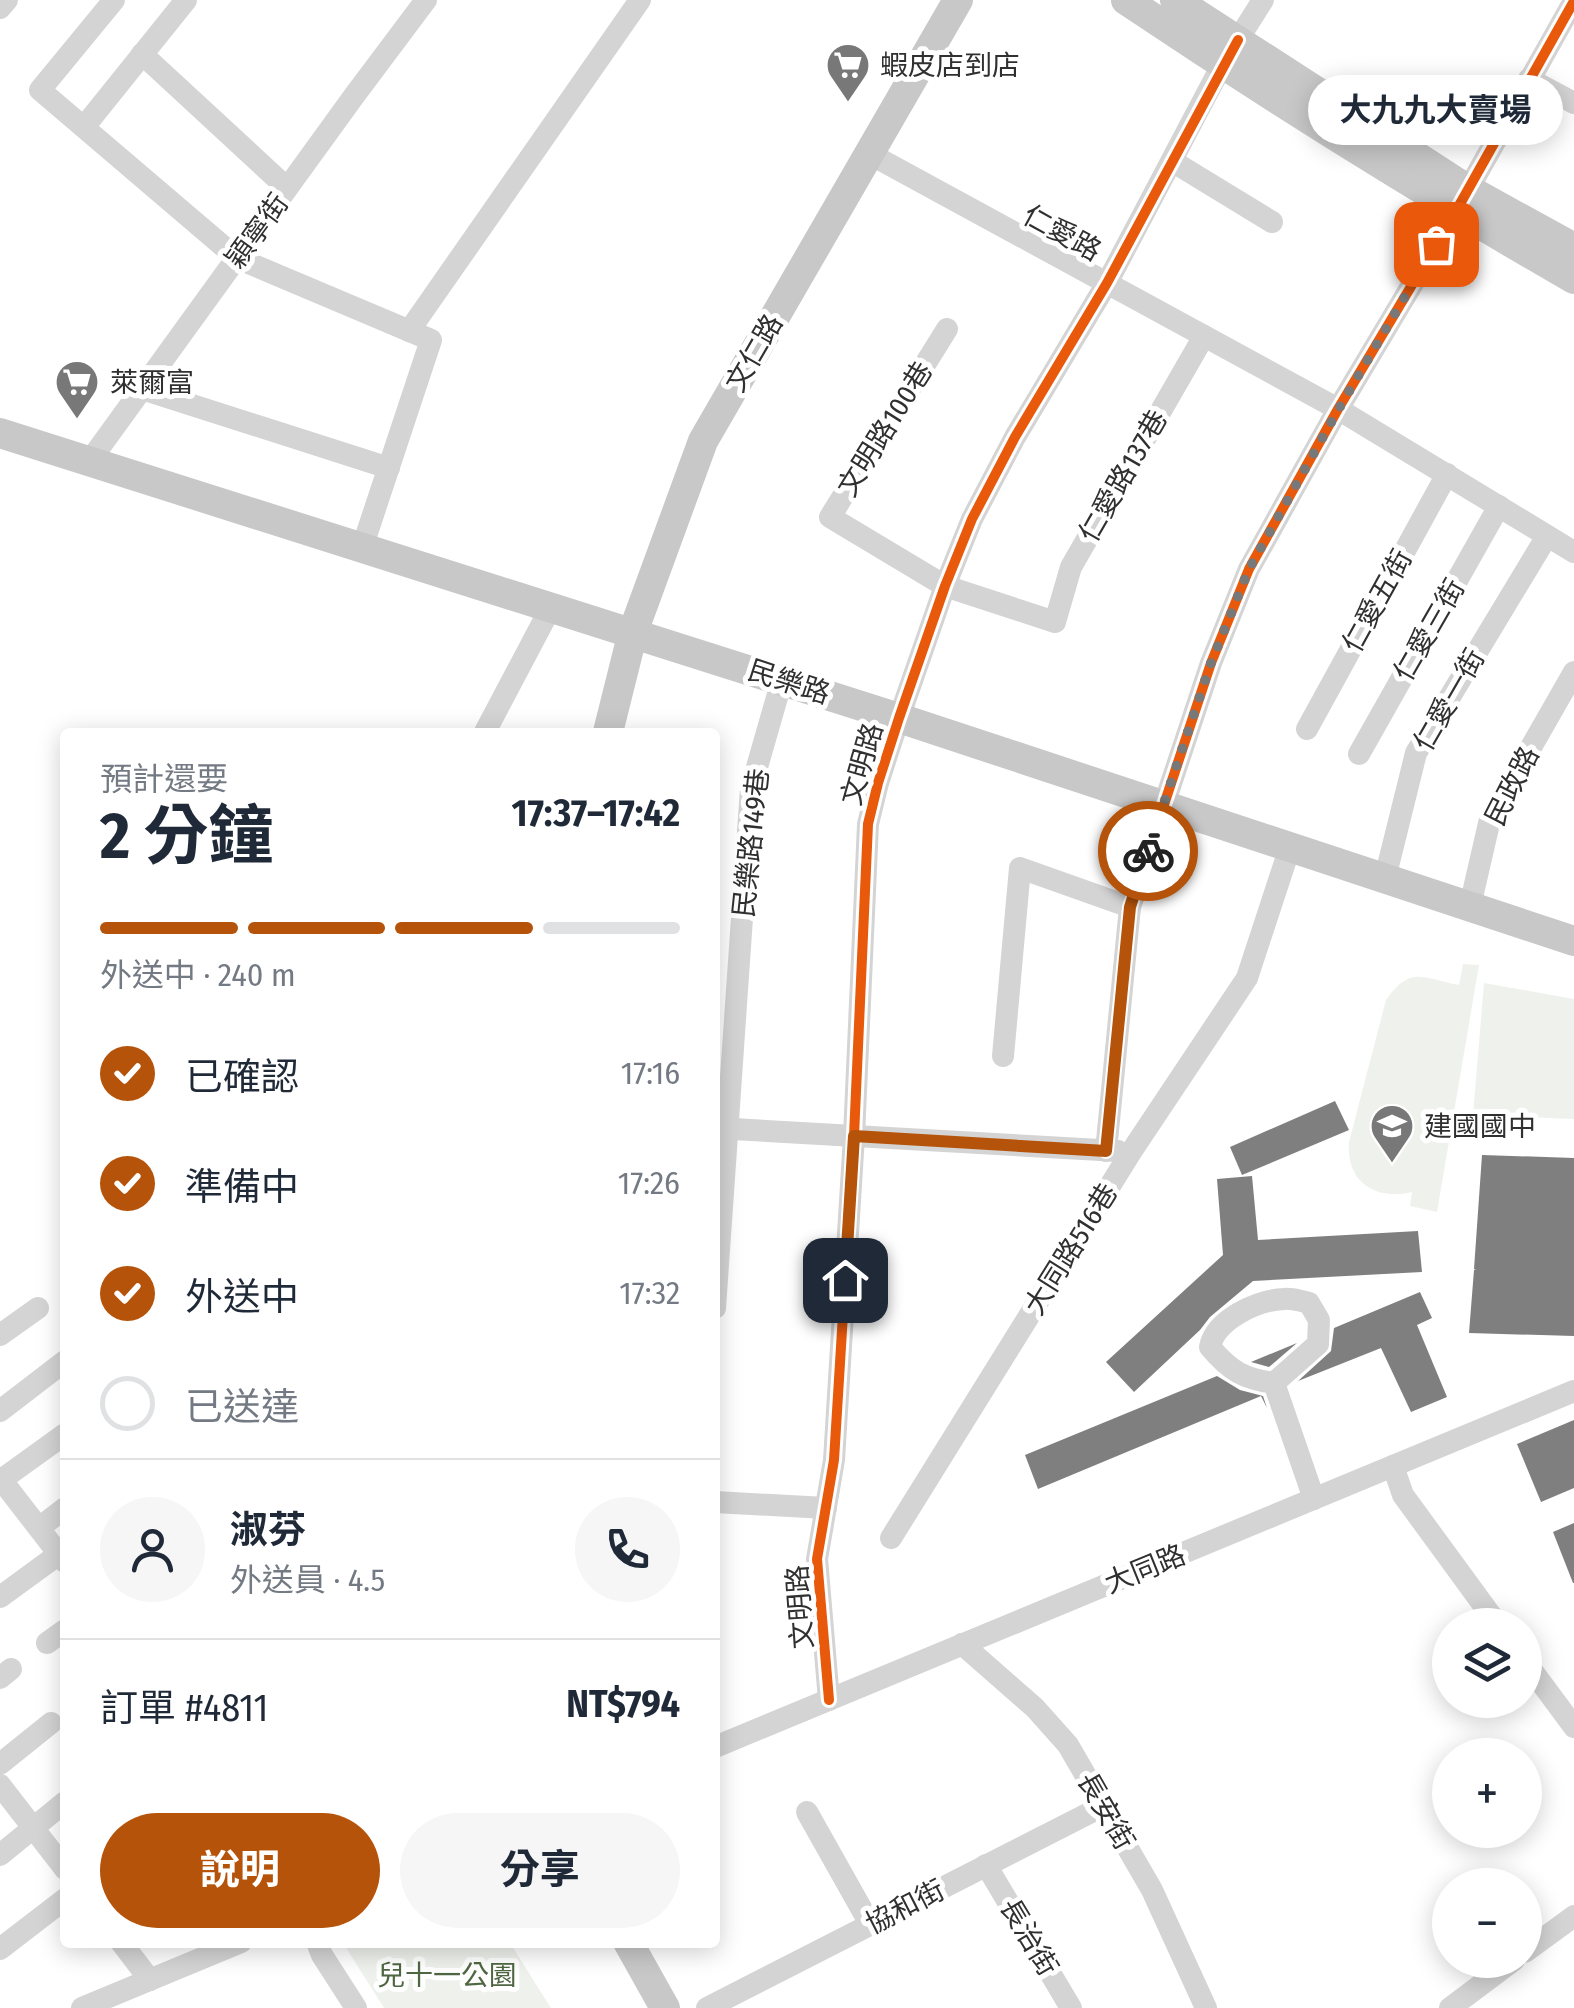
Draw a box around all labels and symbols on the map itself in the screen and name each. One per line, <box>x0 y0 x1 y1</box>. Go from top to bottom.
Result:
supermarket icon: 蝦皮店到店 <box>825 42 871 103</box>
place label: 蝦皮店到店 <box>880 49 1020 82</box>
callout: 大九九大賣場 <box>1308 74 1564 144</box>
street label: 穎寧街 <box>219 187 295 275</box>
street label: 仁愛路 <box>1017 198 1107 268</box>
pin <box>1394 202 1479 287</box>
street label: 文仁路 <box>719 308 789 398</box>
street label: 文明路100巷 <box>831 356 939 502</box>
supermarket icon: 萊爾富 <box>54 359 100 420</box>
place label: 萊爾富 <box>110 366 194 399</box>
street label: 仁愛路137巷 <box>1072 404 1174 548</box>
street label: 仁愛五街 <box>1335 544 1419 658</box>
street label: 仁愛三街 <box>1387 573 1471 687</box>
street label: 仁愛一街 <box>1407 643 1491 757</box>
street label: 民樂路 <box>744 653 834 711</box>
street label: 文明路 <box>835 719 889 809</box>
street label: 民政路 <box>1478 741 1546 831</box>
street label: 民樂路149巷 <box>727 767 775 919</box>
courier <box>1098 801 1198 901</box>
school or university icon: 建國國中 <box>1369 1103 1415 1164</box>
place label: 建國國中 <box>1424 1110 1536 1143</box>
street label: 大同路516巷 <box>1018 1177 1124 1321</box>
pin <box>803 1238 888 1323</box>
street label: 大同路 <box>1100 1538 1190 1600</box>
street label: 文明路 <box>781 1564 819 1650</box>
street label: 長安街 <box>1071 1766 1141 1856</box>
street label: 協和街 <box>860 1873 950 1941</box>
street label: 長治街 <box>993 1892 1065 1982</box>
park label: 兒十一公園 <box>377 1959 517 1992</box>

